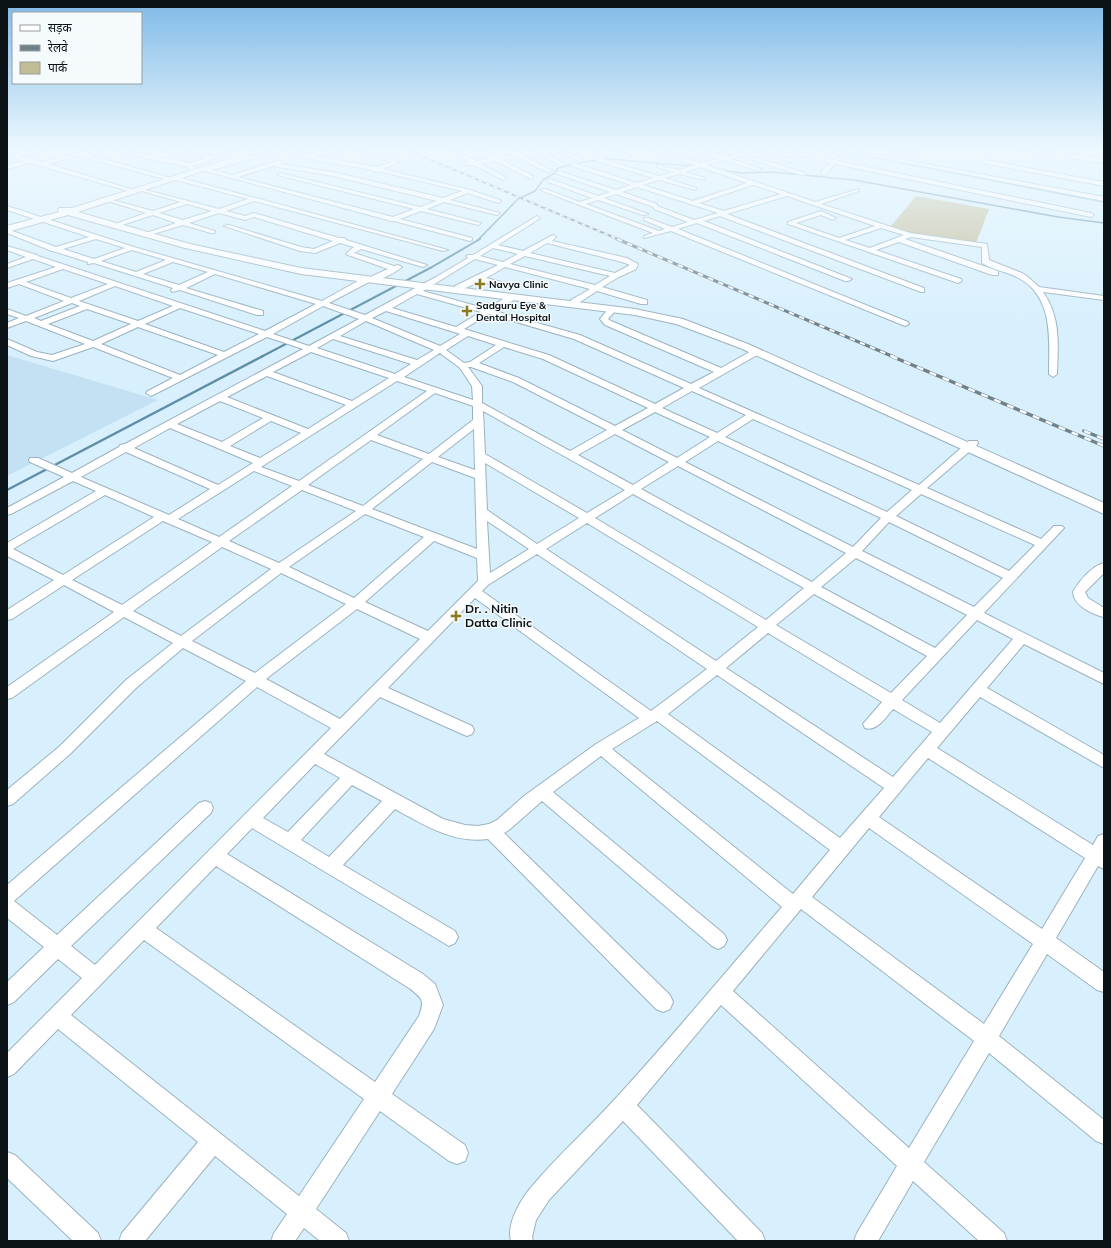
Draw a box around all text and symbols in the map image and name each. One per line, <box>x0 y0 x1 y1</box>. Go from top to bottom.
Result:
legend <box>12 12 142 84</box>
text: सड़क <box>48 20 73 35</box>
text: रेलवे <box>48 40 68 55</box>
text: पार्क <box>48 60 68 75</box>
marker: Navya Clinic <box>474 278 486 290</box>
place label: Navya Clinic <box>489 278 548 291</box>
place label: Sadguru Eye & Dental Hospital <box>476 299 551 324</box>
marker: Sadguru Eye & Dental Hospital <box>461 305 473 317</box>
place label: Dr. . Nitin Datta Clinic <box>465 601 532 630</box>
marker: Dr. . Nitin Datta Clinic <box>450 610 462 622</box>

